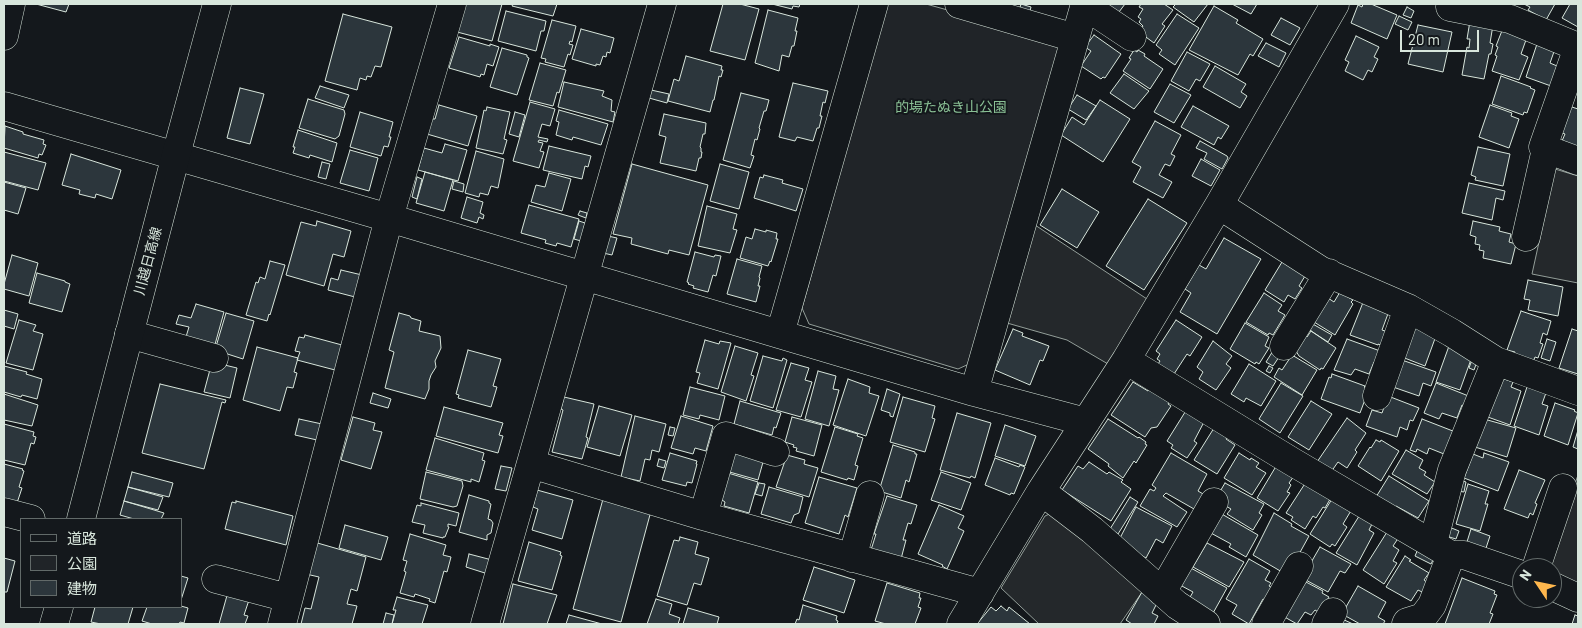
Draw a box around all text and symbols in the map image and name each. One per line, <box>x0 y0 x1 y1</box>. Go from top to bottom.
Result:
scale bar <box>1402 20 1481 52</box>
text: 20 m <box>1408 30 1440 48</box>
park label: 的場たぬき山公園 <box>895 99 1007 115</box>
street label: 川越日高線 <box>131 225 165 297</box>
legend <box>20 518 182 608</box>
text: 道路 <box>67 529 97 547</box>
text: 公園 <box>67 554 97 572</box>
north arrow <box>1512 558 1562 608</box>
text: N <box>1515 566 1535 584</box>
text: 建物 <box>67 579 97 597</box>

